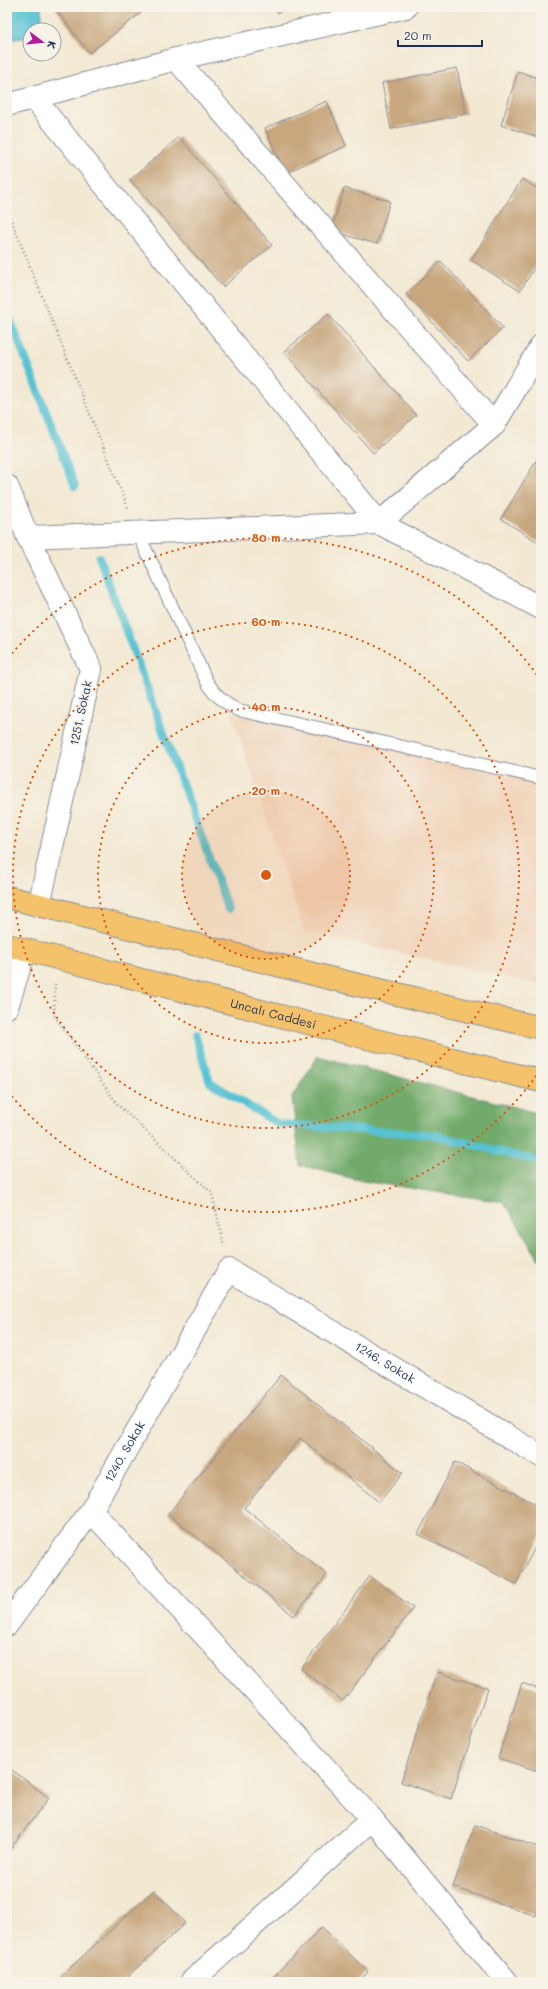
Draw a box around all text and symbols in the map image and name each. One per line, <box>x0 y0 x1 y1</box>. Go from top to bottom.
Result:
north arrow <box>22 22 62 62</box>
scale bar <box>398 22 482 48</box>
text: 20 m <box>404 27 432 43</box>
text: K <box>44 39 60 50</box>
text: 80 m <box>251 529 281 545</box>
text: 60 m <box>252 613 280 629</box>
street label: 1251. Sokak <box>65 679 95 747</box>
text: 40 m <box>251 698 281 714</box>
text: 20 m <box>252 782 280 798</box>
centre of rings <box>259 868 273 882</box>
street label: Uncalı Caddesi <box>229 994 318 1032</box>
street label: 1246. Sokak <box>352 1338 419 1386</box>
street label: 1240. Sokak <box>100 1418 148 1485</box>

